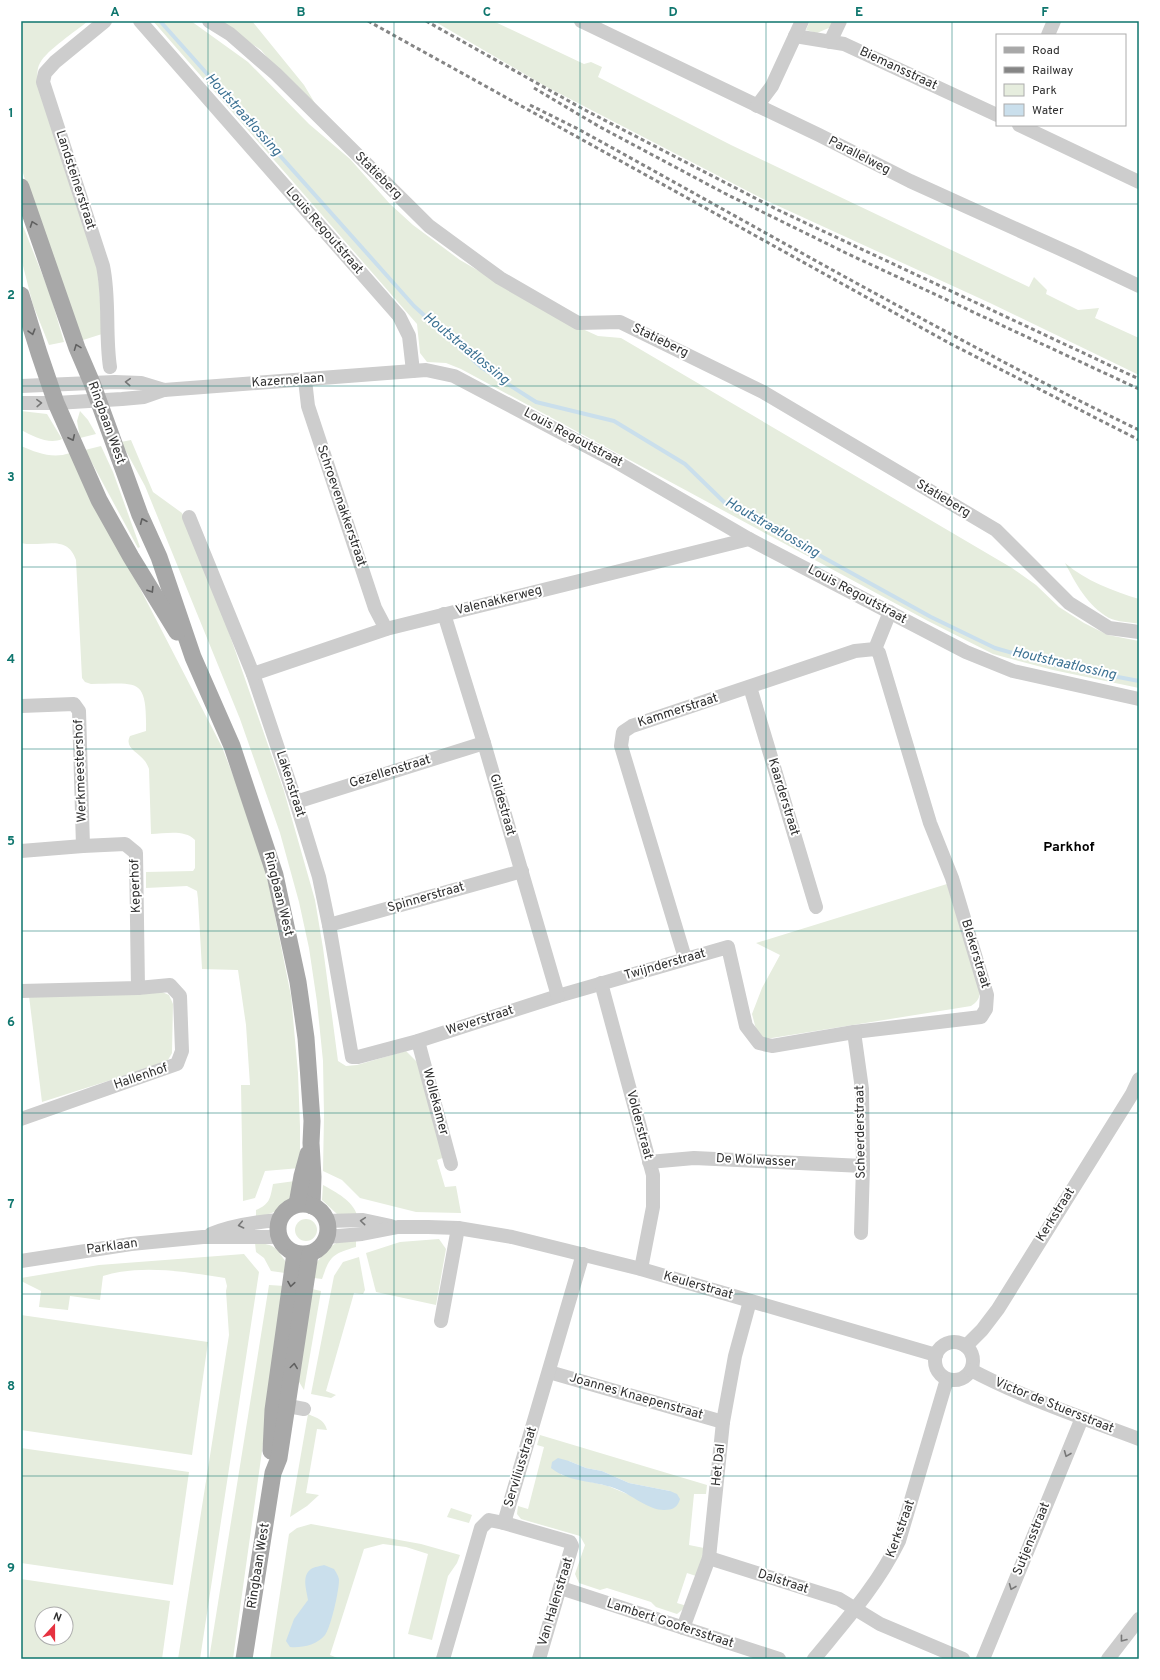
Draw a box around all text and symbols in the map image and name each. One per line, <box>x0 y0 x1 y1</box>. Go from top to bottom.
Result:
text: A <box>110 5 120 21</box>
text: B <box>297 5 306 21</box>
text: C <box>483 5 491 21</box>
text: D <box>668 5 678 21</box>
text: E <box>855 5 863 21</box>
text: F <box>1041 5 1049 21</box>
legend <box>996 34 1126 126</box>
text: Road <box>1032 43 1060 59</box>
street label: Biemansstraat <box>857 44 940 94</box>
text: Railway <box>1032 63 1073 79</box>
water label: Houtstraatlossing <box>201 70 285 160</box>
text: Park <box>1032 83 1057 99</box>
text: Water <box>1032 103 1064 119</box>
text: 1 <box>8 106 14 122</box>
street label: Landsteinerstraat <box>51 128 99 232</box>
street label: Parallelweg <box>825 134 893 178</box>
street label: Statieberg <box>351 149 405 203</box>
street label: Louis Regoutstraat <box>282 184 366 278</box>
one-way arrow <box>30 221 38 228</box>
text: 2 <box>7 288 15 304</box>
water label: Houtstraatlossing <box>419 309 513 389</box>
street label: Statieberg <box>629 320 691 362</box>
one-way arrow <box>27 329 36 336</box>
one-way arrow <box>74 343 82 350</box>
street label: Kazernelaan <box>251 370 325 392</box>
one-way arrow <box>125 378 131 387</box>
street label: Ringbaan West <box>84 380 128 467</box>
one-way arrow <box>36 399 42 408</box>
street label: Louis Regoutstraat <box>521 405 625 471</box>
one-way arrow <box>67 434 75 442</box>
street label: Schroevenakkerstraat <box>313 443 369 569</box>
text: 3 <box>7 470 15 486</box>
street label: Statieberg <box>913 477 973 521</box>
water label: Houtstraatlossing <box>722 494 822 562</box>
one-way arrow <box>140 518 148 526</box>
street label: Louis Regoutstraat <box>805 562 909 628</box>
street label: Valenakkerweg <box>454 583 544 619</box>
one-way arrow <box>147 586 154 593</box>
water label: Houtstraatlossing <box>1010 644 1118 684</box>
text: 4 <box>7 652 15 668</box>
street label: Kammerstraat <box>636 690 720 732</box>
street label: Werkmeestershof <box>71 719 91 823</box>
street label: Lakenstraat <box>272 749 308 819</box>
street label: Gezellenstraat <box>347 752 433 792</box>
street label: Kaarderstraat <box>764 756 802 838</box>
street label: Gildestraat <box>486 772 518 838</box>
text: 5 <box>7 834 15 850</box>
district label: Parkhof <box>1043 839 1095 856</box>
street label: Ringbaan West <box>260 850 296 938</box>
street label: Keperhof <box>127 858 145 913</box>
street label: Spinnerstraat <box>386 879 466 917</box>
street label: Blekerstraat <box>957 918 993 990</box>
street label: Twijnderstraat <box>622 946 708 984</box>
street label: Weverstraat <box>444 1003 516 1039</box>
text: 6 <box>7 1015 15 1031</box>
street label: Hallenhof <box>112 1060 171 1094</box>
street label: Wollekamer <box>418 1067 452 1137</box>
street label: Scheerderstraat <box>852 1085 870 1179</box>
street label: Volderstraat <box>622 1089 656 1161</box>
street label: De Wolwasser <box>716 1151 796 1171</box>
street label: Kerkstraat <box>1033 1185 1079 1245</box>
text: 7 <box>8 1197 15 1213</box>
one-way arrow <box>359 1217 366 1226</box>
one-way arrow <box>237 1220 244 1228</box>
street label: Parklaan <box>85 1235 139 1259</box>
street label: Keulerstraat <box>661 1268 735 1304</box>
one-way arrow <box>287 1281 296 1287</box>
one-way arrow <box>289 1363 298 1369</box>
street label: Joannes Knaepenstraat <box>567 1370 705 1424</box>
street label: Victor de Stuersstraat <box>992 1375 1116 1437</box>
text: 8 <box>7 1379 15 1395</box>
street label: Serviliusstraat <box>501 1425 541 1509</box>
street label: Het Dal <box>709 1443 729 1487</box>
one-way arrow <box>1064 1450 1072 1458</box>
street label: Kerkstraat <box>883 1498 919 1560</box>
street label: Sutjensstraat <box>1010 1500 1054 1578</box>
street label: Ringbaan West <box>244 1522 274 1610</box>
street label: Van Halenstraat <box>535 1556 577 1648</box>
text: 9 <box>7 1561 15 1577</box>
street label: Dalstraat <box>756 1566 811 1598</box>
one-way arrow <box>1009 1584 1017 1591</box>
street label: Lambert Goofersstraat <box>605 1596 736 1652</box>
north arrow <box>34 1606 74 1646</box>
text: N <box>51 1610 63 1626</box>
one-way arrow <box>1121 1634 1128 1641</box>

